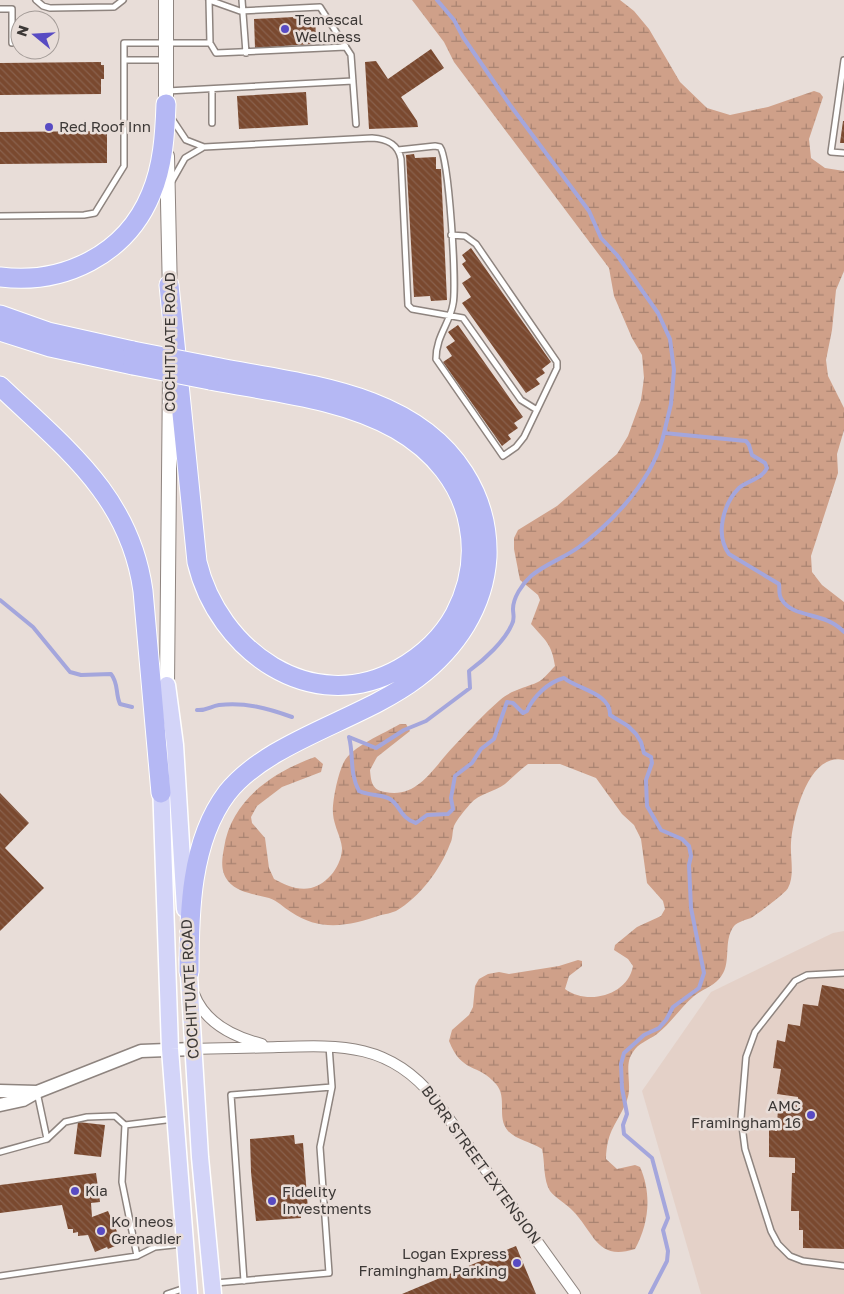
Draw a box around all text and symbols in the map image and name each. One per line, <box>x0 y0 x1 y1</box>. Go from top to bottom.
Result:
north arrow <box>10 10 60 60</box>
place label: Temescal Wellness <box>295 10 363 45</box>
text: N <box>12 23 32 39</box>
marker: Temescal Wellness <box>279 23 291 35</box>
place label: Red Roof Inn <box>59 117 151 135</box>
marker: Red Roof Inn <box>43 121 55 133</box>
street label: COCHITUATE ROAD <box>160 272 178 412</box>
street label: COCHITUATE ROAD <box>176 919 202 1059</box>
street label: BURR STREET EXTENSION <box>418 1082 545 1247</box>
place label: AMC Framingham 16 <box>691 1096 801 1131</box>
marker: AMC Framingham 16 <box>805 1109 817 1121</box>
place label: Kia <box>85 1181 108 1199</box>
place label: Fidelity Investments <box>282 1182 371 1217</box>
marker: Kia <box>69 1185 81 1197</box>
marker: Fidelity Investments <box>266 1195 278 1207</box>
place label: Ko Ineos Grenadier <box>111 1212 182 1247</box>
marker: Ko Ineos Grenadier <box>95 1225 107 1237</box>
place label: Logan Express Framingham Parking <box>358 1244 507 1279</box>
marker: Logan Express Framingham Parking <box>511 1257 523 1269</box>

